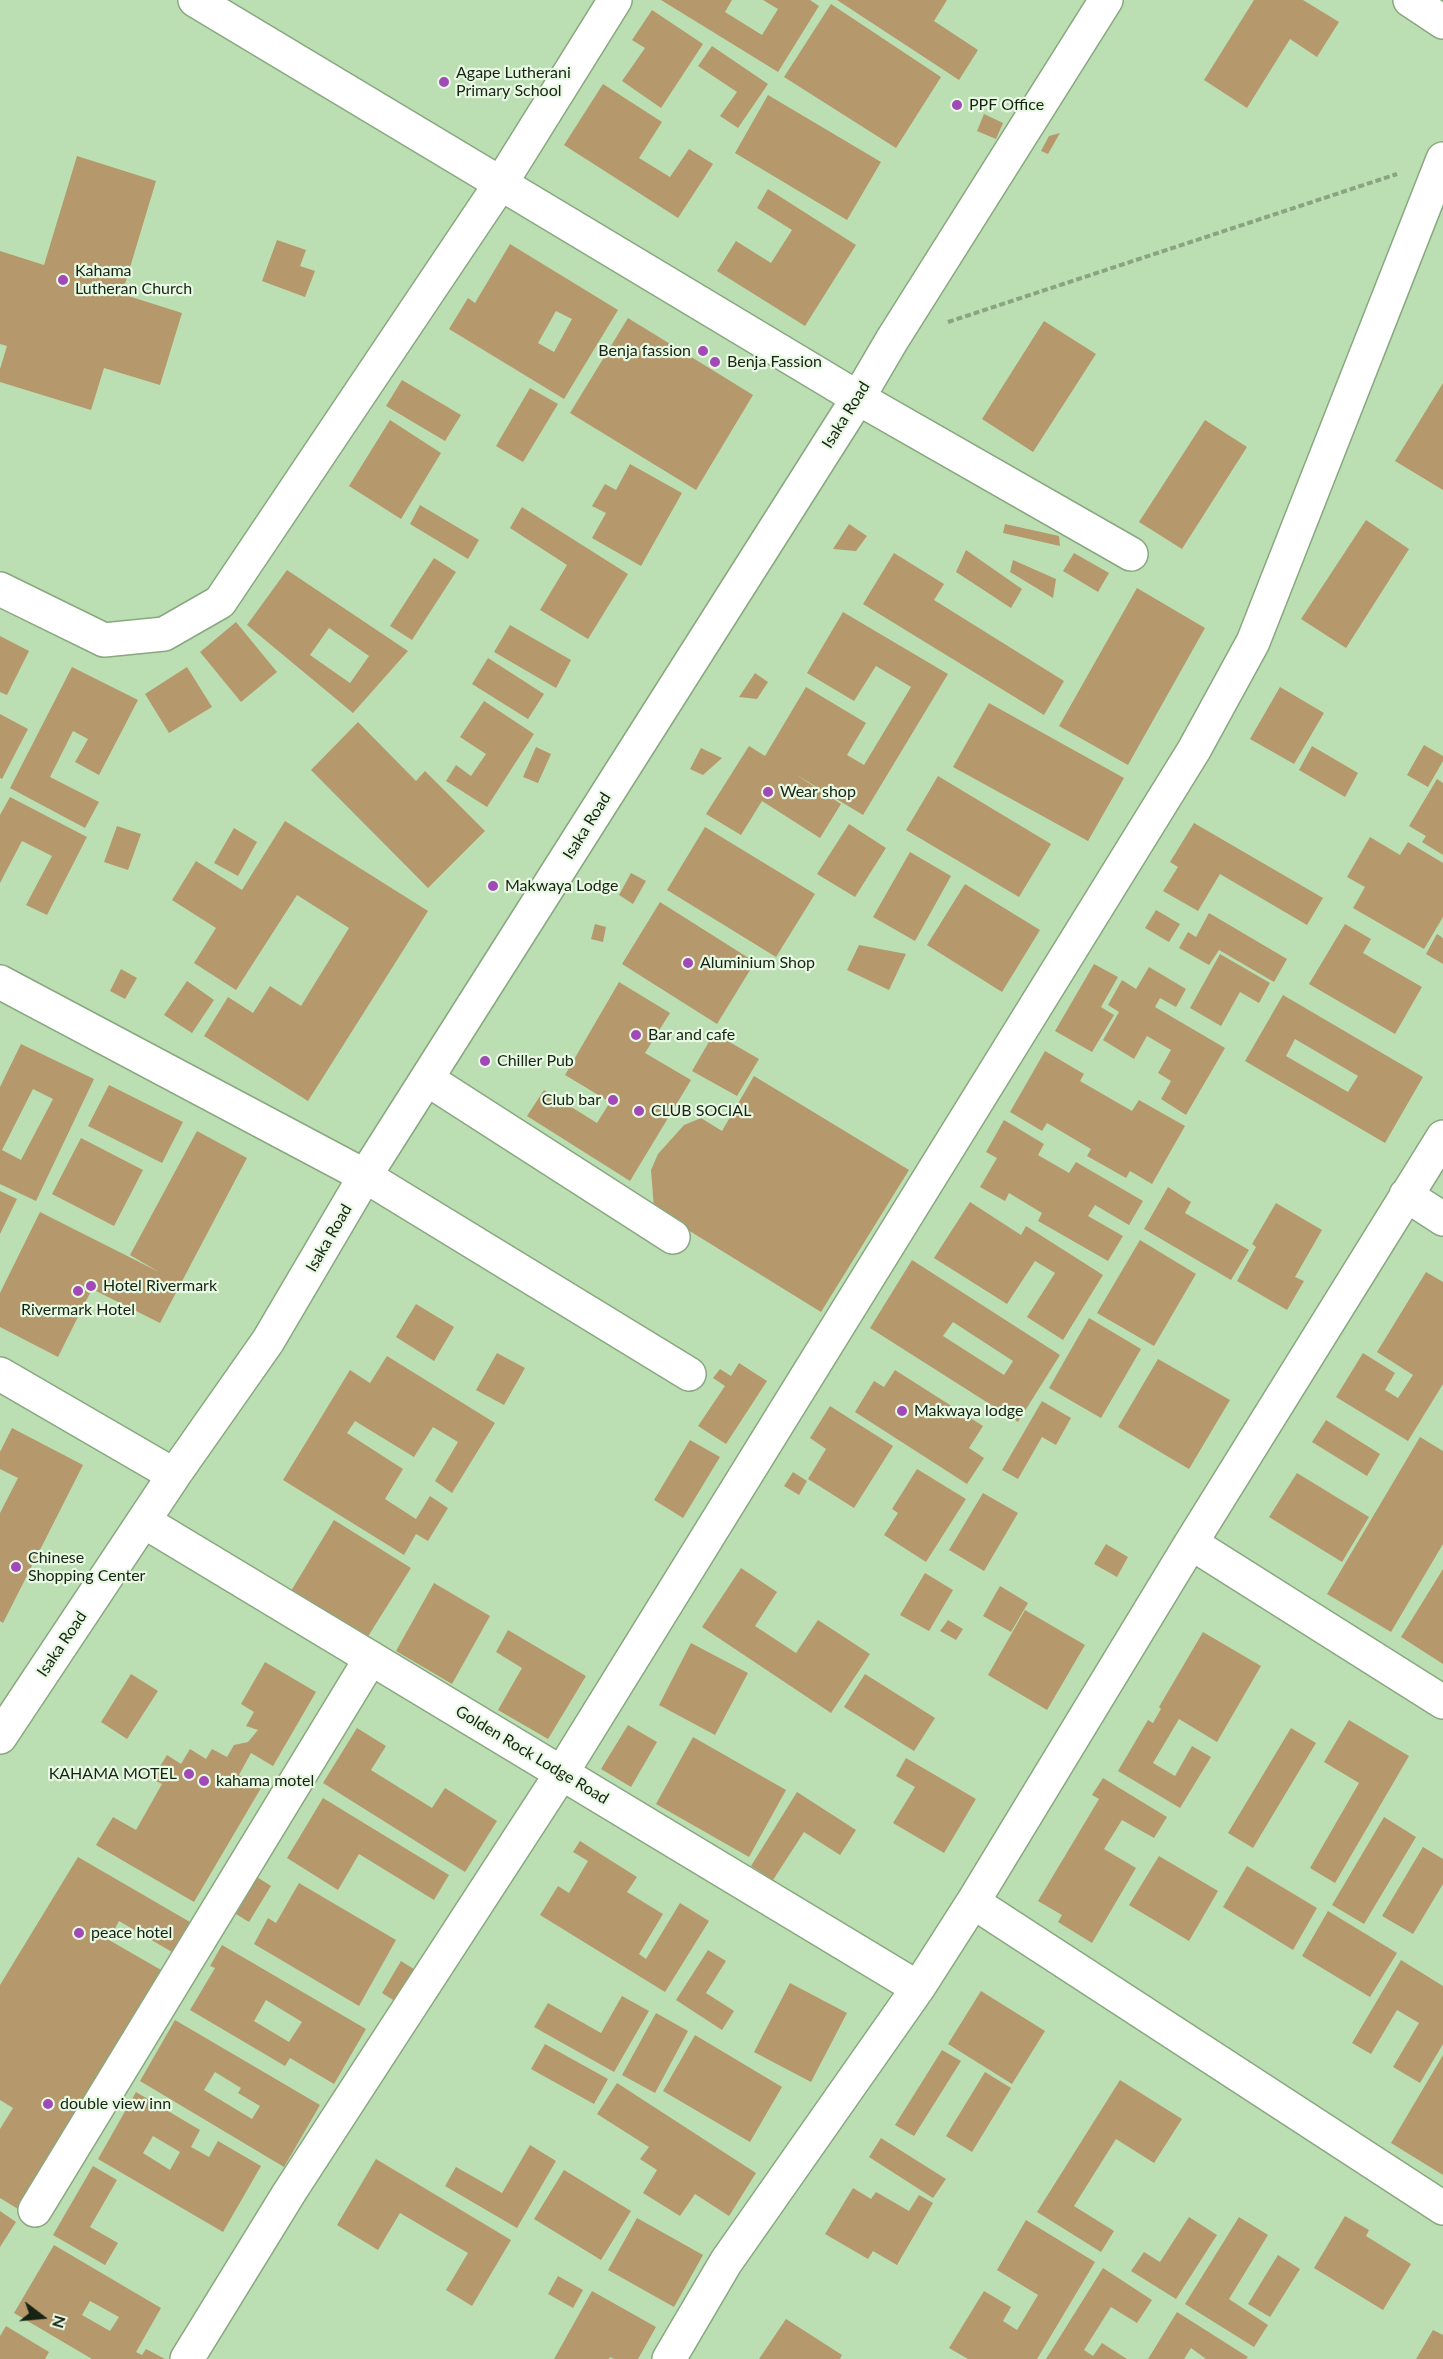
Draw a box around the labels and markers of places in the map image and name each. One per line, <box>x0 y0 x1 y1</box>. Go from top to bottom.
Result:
place label: Agape Lutherani Primary School <box>456 63 571 101</box>
marker: Agape Lutherani Primary School <box>437 75 451 89</box>
place label: PPF Office <box>969 95 1044 115</box>
marker: PPF Office <box>950 98 964 112</box>
place label: Kahama Lutheran Church <box>75 261 192 299</box>
marker: Kahama Lutheran Church <box>56 273 70 287</box>
place label: Benja fassion <box>598 341 691 361</box>
marker: Benja fassion <box>696 344 710 358</box>
place label: Benja Fassion <box>727 352 822 372</box>
marker: Benja Fassion <box>708 355 722 369</box>
place label: Wear shop <box>780 782 856 802</box>
marker: Wear shop <box>761 785 775 799</box>
place label: Makwaya Lodge <box>505 876 618 896</box>
marker: Makwaya Lodge <box>486 879 500 893</box>
place label: Aluminium Shop <box>700 953 815 973</box>
marker: Aluminium Shop <box>681 956 695 970</box>
place label: Bar and cafe <box>648 1025 735 1045</box>
marker: Bar and cafe <box>629 1028 643 1042</box>
place label: Chiller Pub <box>497 1051 574 1071</box>
marker: Chiller Pub <box>478 1054 492 1068</box>
place label: Club bar <box>542 1090 601 1110</box>
marker: Club bar <box>606 1093 620 1107</box>
place label: CLUB SOCIAL <box>651 1101 751 1121</box>
marker: CLUB SOCIAL <box>632 1104 646 1118</box>
place label: Hotel Rivermark <box>103 1276 217 1296</box>
marker: Hotel Rivermark <box>84 1279 98 1293</box>
marker: Rivermark Hotel <box>71 1284 85 1298</box>
place label: Rivermark Hotel <box>21 1300 135 1320</box>
place label: Makwaya lodge <box>914 1401 1024 1421</box>
marker: Makwaya lodge <box>895 1404 909 1418</box>
place label: Chinese Shopping Center <box>28 1548 145 1586</box>
marker: Chinese Shopping Center <box>9 1560 23 1574</box>
place label: KAHAMA MOTEL <box>49 1764 177 1784</box>
marker: KAHAMA MOTEL <box>182 1767 196 1781</box>
place label: kahama motel <box>216 1771 314 1791</box>
marker: kahama motel <box>197 1774 211 1788</box>
place label: peace hotel <box>91 1923 172 1943</box>
marker: peace hotel <box>72 1926 86 1940</box>
place label: double view inn <box>60 2094 171 2114</box>
marker: double view inn <box>41 2097 55 2111</box>

